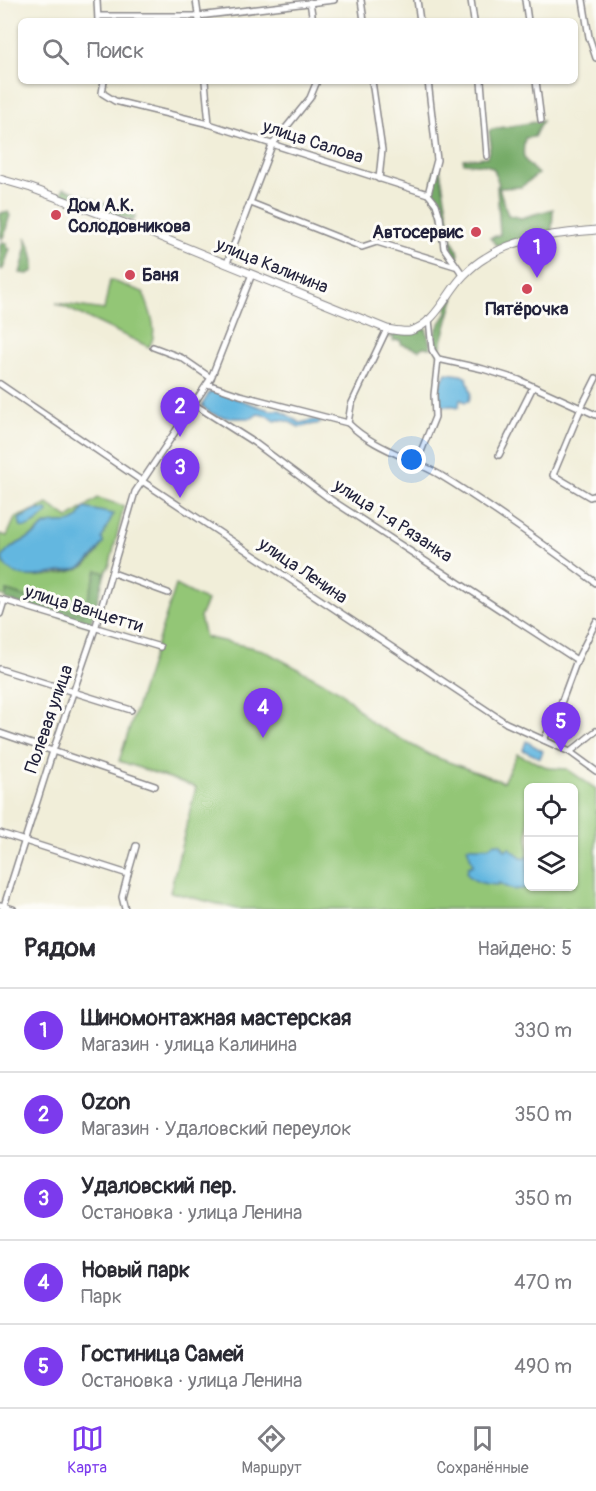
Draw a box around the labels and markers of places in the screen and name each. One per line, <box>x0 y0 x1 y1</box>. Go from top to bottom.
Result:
place label: Дом А.К. Солодовникова <box>67 194 191 238</box>
marker: Дом А.К. Солодовникова <box>49 208 63 222</box>
place label: Автосервис <box>372 221 464 244</box>
marker: Автосервис <box>469 225 483 239</box>
pin: 1 <box>518 228 556 278</box>
place label: Баня <box>142 264 179 287</box>
marker: Баня <box>123 268 137 282</box>
marker: Пятёрочка <box>520 282 534 296</box>
place label: Пятёрочка <box>486 298 569 321</box>
pin: 2 <box>160 388 200 437</box>
pin: 3 <box>160 448 200 498</box>
pin: 4 <box>244 688 282 738</box>
pin: 5 <box>542 702 580 752</box>

